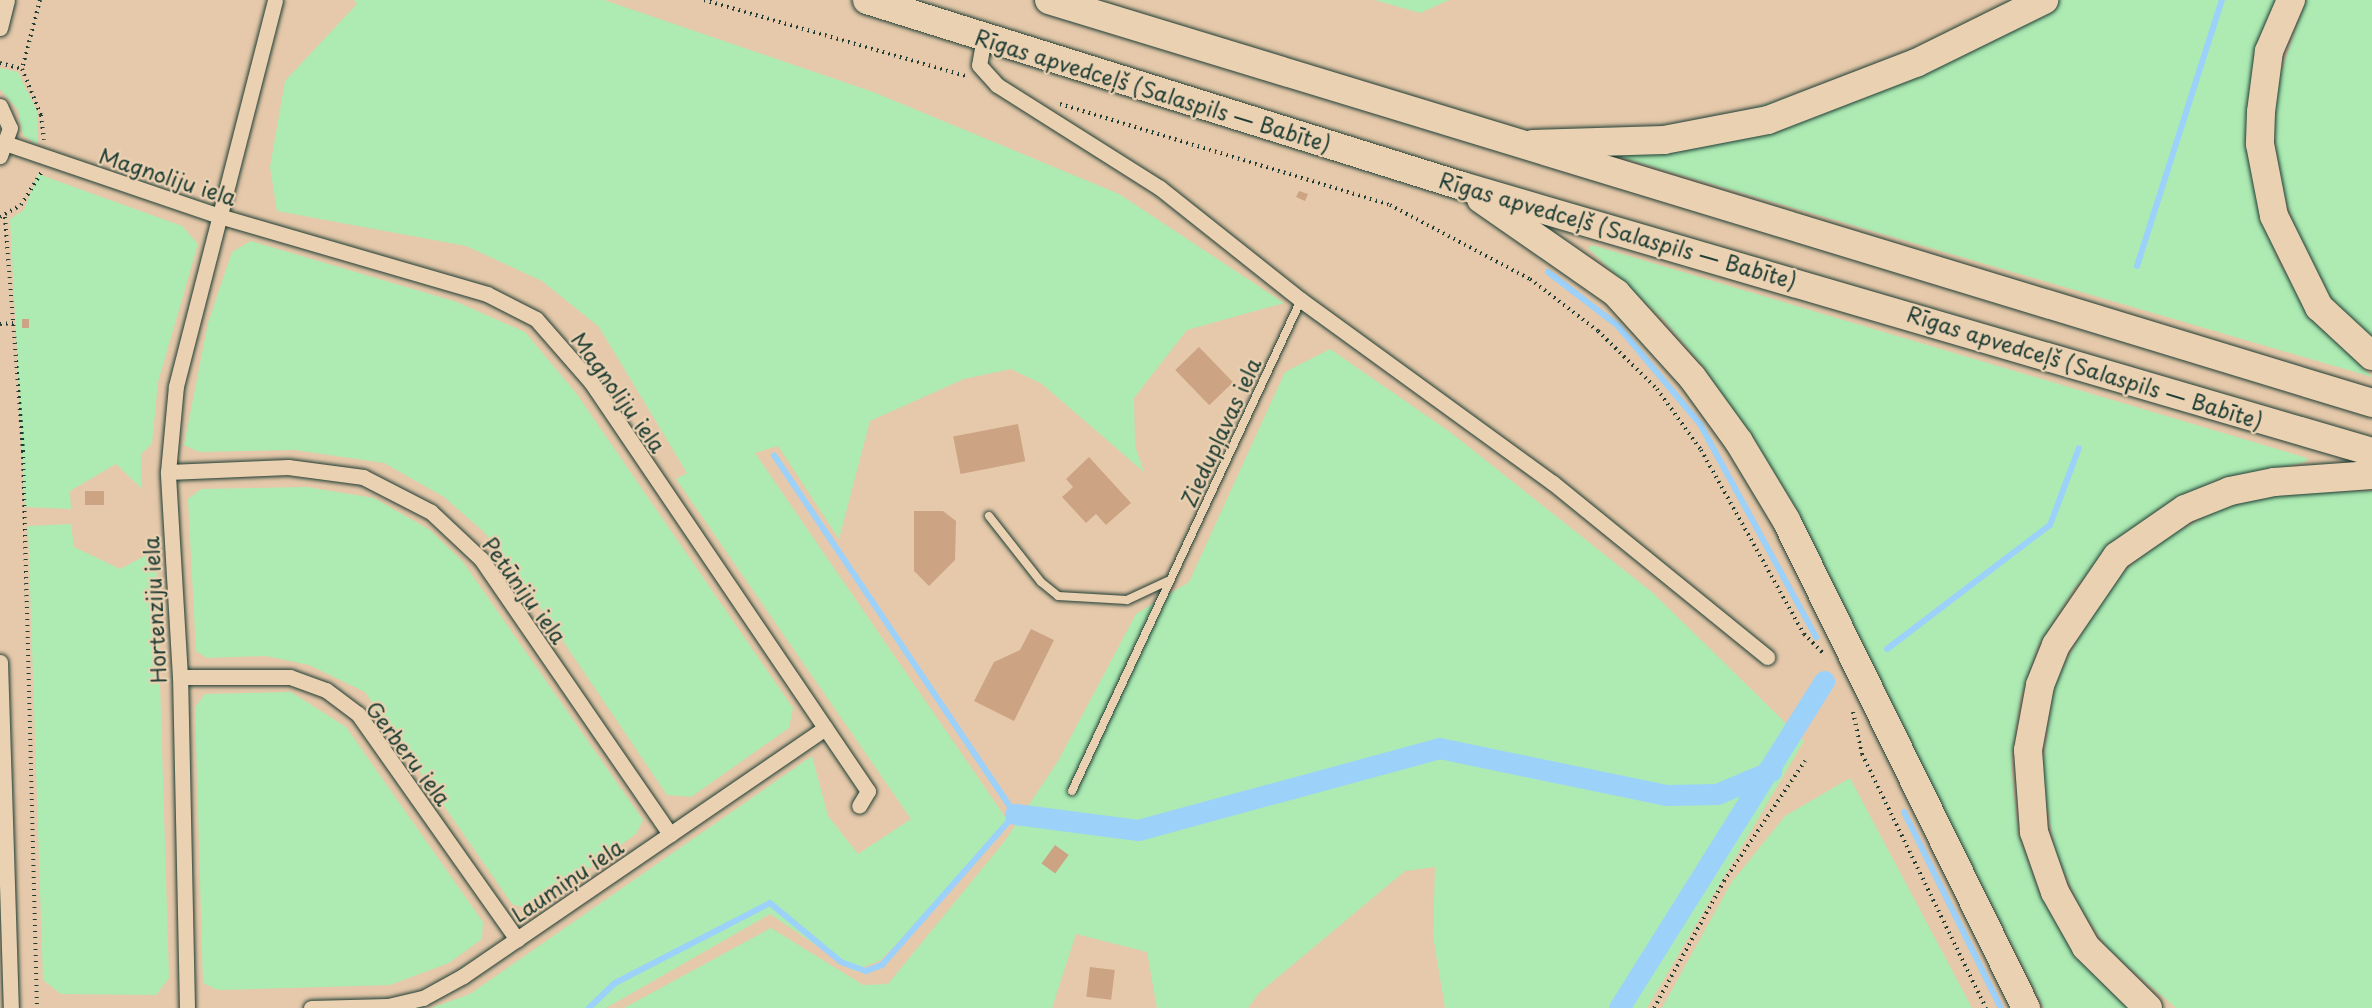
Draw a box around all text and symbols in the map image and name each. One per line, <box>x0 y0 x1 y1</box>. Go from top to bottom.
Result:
street label: Rīgas apvedceļš (Salaspils — Babīte) <box>971 24 1335 156</box>
street label: Magnoliju iela <box>97 142 239 210</box>
street label: Rīgas apvedceļš (Salaspils — Babīte) <box>1436 167 1800 293</box>
street label: Rīgas apvedceļš (Salaspils — Babīte) <box>1903 301 2267 433</box>
street label: Magnoliju iela <box>567 327 671 457</box>
street label: Ziedupļavas iela <box>1174 353 1266 511</box>
street label: Petūniju iela <box>478 532 572 648</box>
street label: Hortenziju iela <box>138 536 170 684</box>
street label: Gerberu iela <box>361 696 457 810</box>
street label: Laumiņu iela <box>507 834 627 926</box>

